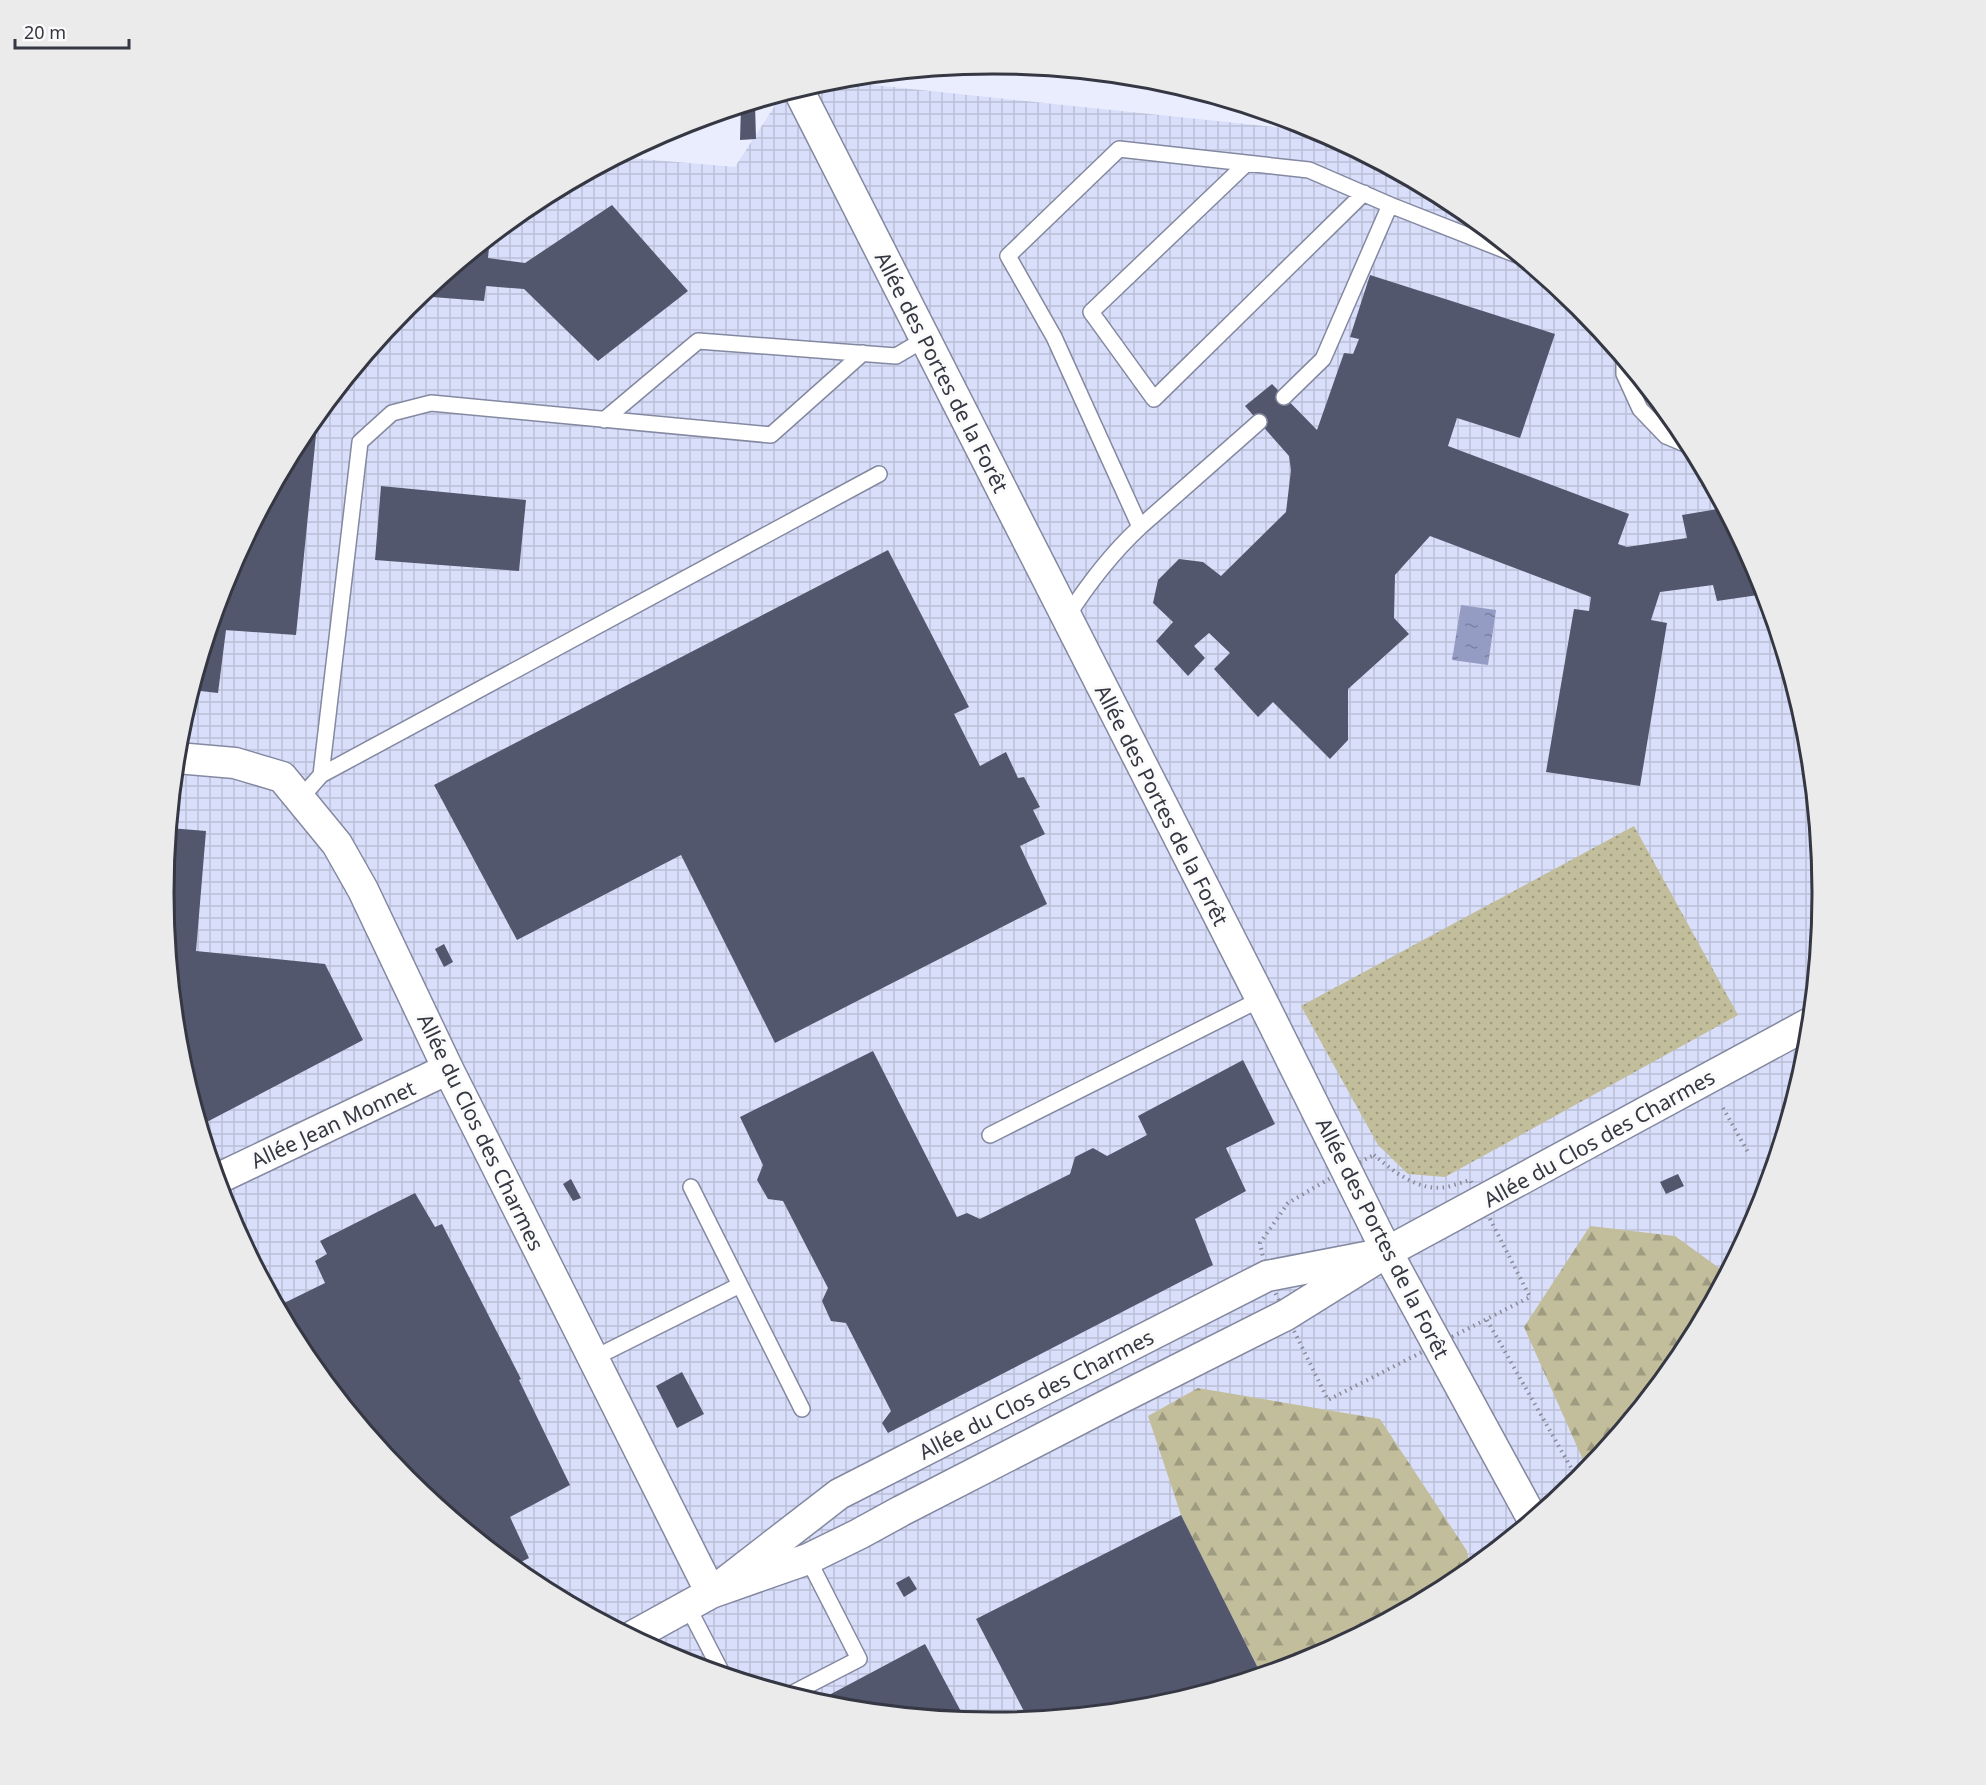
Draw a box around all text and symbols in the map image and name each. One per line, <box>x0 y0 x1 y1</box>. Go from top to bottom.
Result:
scale bar <box>15 12 129 50</box>
text: 20 m <box>24 20 66 44</box>
street label: Allée des Portes de la Forêt <box>869 247 1015 498</box>
street label: Allée des Portes de la Forêt <box>1089 680 1235 931</box>
street label: Allée du Clos des Charmes <box>411 1009 551 1255</box>
street label: Allée du Clos des Charmes <box>1478 1063 1720 1213</box>
street label: Allée Jean Monnet <box>246 1073 420 1174</box>
street label: Allée des Portes de la Forêt <box>1310 1113 1456 1364</box>
street label: Allée du Clos des Charmes <box>914 1322 1158 1466</box>

